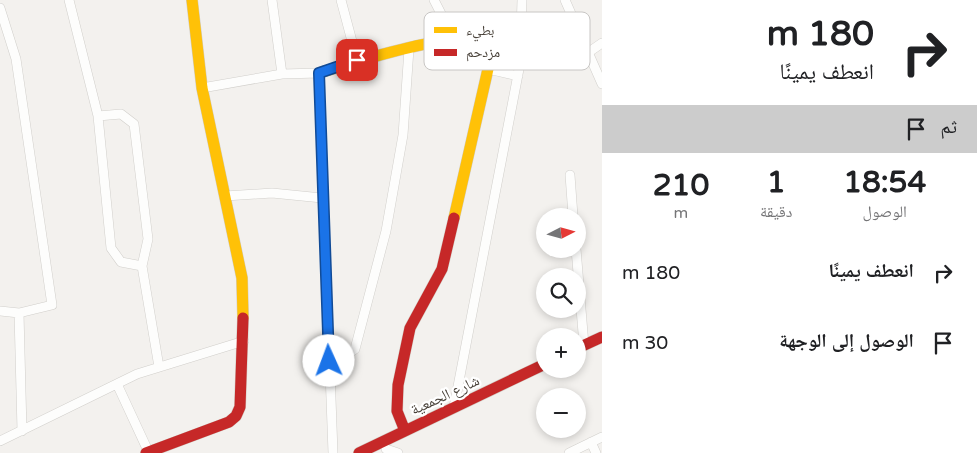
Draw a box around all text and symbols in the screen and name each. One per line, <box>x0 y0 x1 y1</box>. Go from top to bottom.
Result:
legend <box>424 12 590 70</box>
text: 180 m <box>767 13 874 55</box>
icon: right <box>892 20 957 85</box>
text: بطيء <box>466 22 495 42</box>
pin <box>336 39 378 81</box>
text: مزدحم <box>466 44 500 62</box>
icon: arrive <box>343 46 371 74</box>
text: انعطف يمينًا <box>780 59 874 85</box>
icon: arrive <box>902 115 930 143</box>
text: ثم <box>940 116 957 138</box>
text: 1 <box>767 164 786 201</box>
text: 18:54 <box>843 164 926 201</box>
text: 210 <box>653 167 709 204</box>
text: دقيقة <box>760 202 792 222</box>
text: الوصول <box>863 202 907 222</box>
text: m <box>674 203 688 223</box>
north arrow <box>536 208 586 258</box>
map controls <box>536 208 586 438</box>
icon: right <box>929 259 957 287</box>
text: انعطف يمينًا <box>828 260 914 282</box>
text: 180 m <box>622 262 680 284</box>
button: search <box>536 268 586 318</box>
button: + <box>536 328 586 378</box>
icon: arrive <box>929 329 957 357</box>
text: الوصول إلى الوجهة <box>779 330 914 352</box>
text: 30 m <box>622 332 668 354</box>
position arrow <box>302 334 354 386</box>
street label: شارع الجمعية <box>408 371 483 420</box>
button: − <box>536 388 586 438</box>

